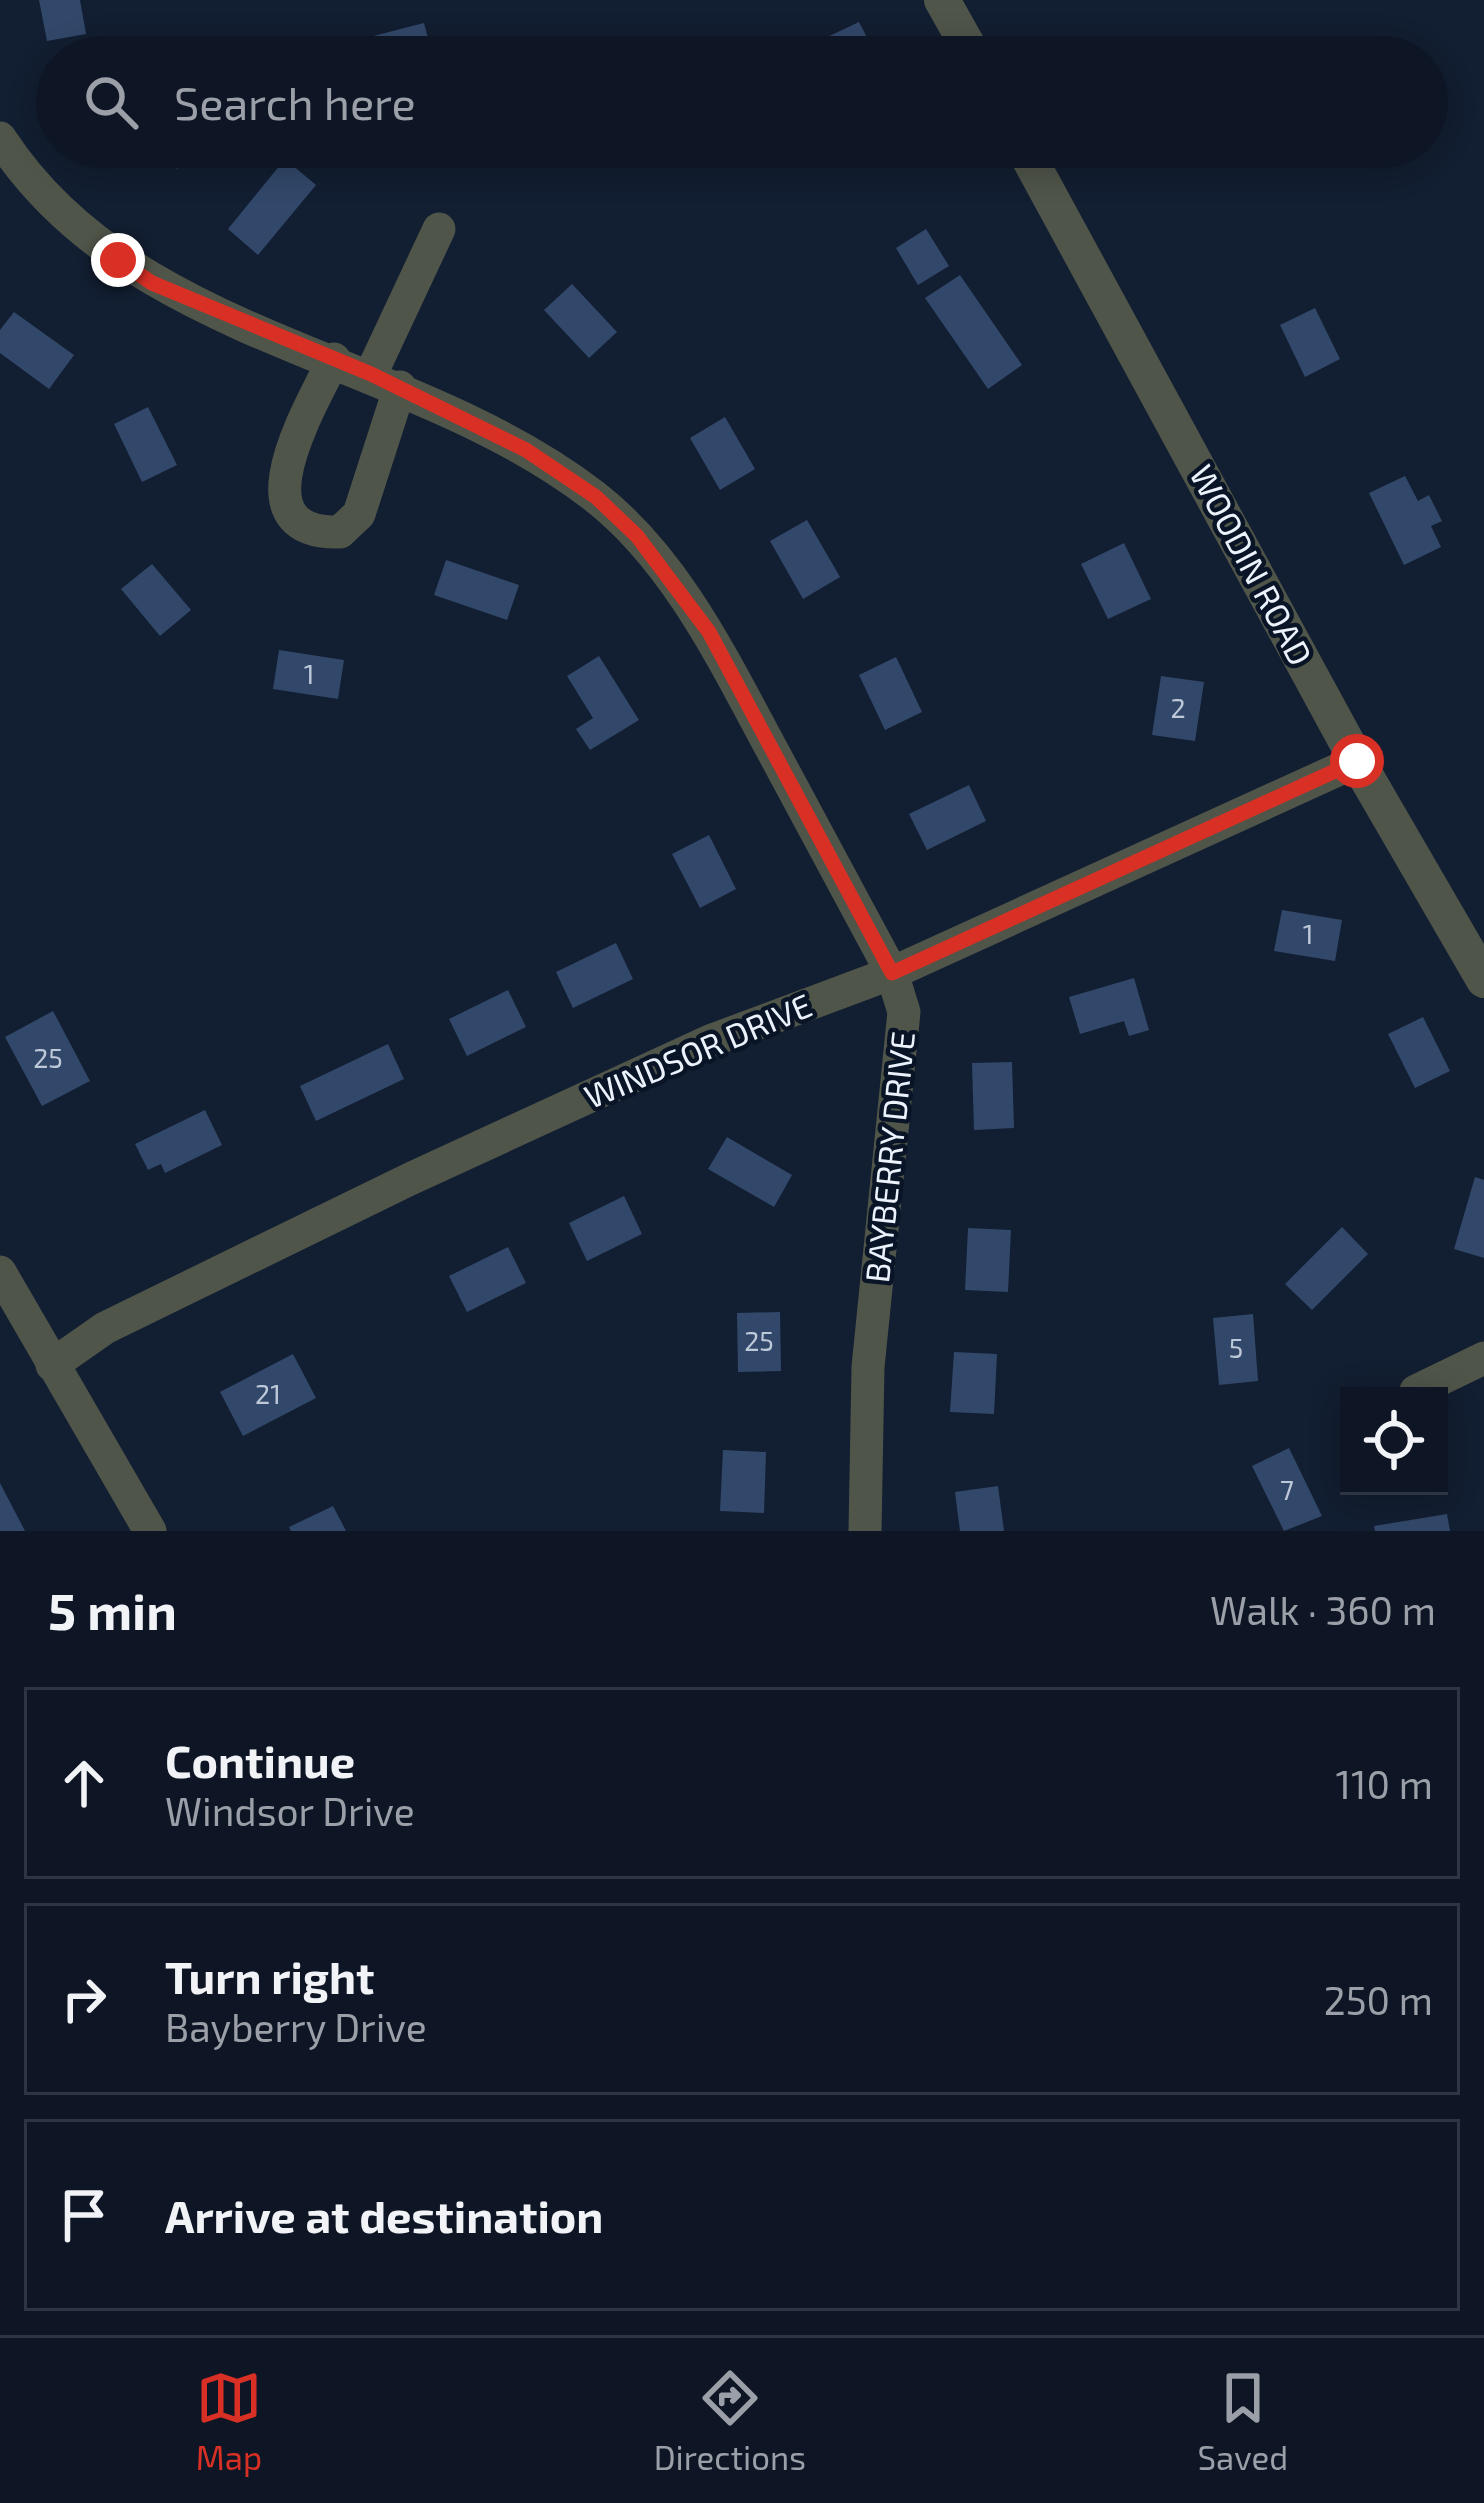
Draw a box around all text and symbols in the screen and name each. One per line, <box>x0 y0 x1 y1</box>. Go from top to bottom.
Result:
search box <box>36 36 1448 168</box>
icon: search <box>78 69 144 135</box>
text: Search here <box>174 75 416 129</box>
route end <box>91 233 145 287</box>
street label: WOODIN ROAD <box>1182 457 1321 672</box>
house number: 1 <box>304 657 314 689</box>
house number: 2 <box>1170 691 1186 723</box>
route start <box>1330 734 1384 788</box>
house number: 1 <box>1303 917 1313 949</box>
street label: WINDSOR DRIVE <box>578 984 817 1116</box>
street label: BAYBERRY DRIVE <box>856 1029 922 1284</box>
house number: 25 <box>33 1041 63 1073</box>
house number: 25 <box>744 1324 774 1356</box>
house number: 5 <box>1229 1331 1243 1363</box>
house number: 21 <box>255 1377 281 1409</box>
map controls <box>1340 1387 1448 1495</box>
button: locate <box>1340 1387 1448 1495</box>
house number: 7 <box>1280 1473 1294 1505</box>
text: 5 min <box>48 1579 177 1640</box>
text: Walk · 360 m <box>1210 1586 1436 1633</box>
text: Continue <box>165 1733 355 1787</box>
icon: ahead <box>51 1750 117 1816</box>
text: 110 m <box>1336 1760 1433 1807</box>
text: Windsor Drive <box>165 1787 415 1834</box>
text: Turn right <box>165 1949 374 2003</box>
icon: right <box>51 1966 117 2032</box>
text: 250 m <box>1324 1976 1433 2023</box>
text: Bayberry Drive <box>165 2003 427 2050</box>
icon: arrive <box>51 2182 117 2248</box>
text: Arrive at destination <box>165 2188 603 2242</box>
tab: Map <box>196 2365 262 2477</box>
tab: Directions <box>654 2365 806 2477</box>
tab: Saved <box>1198 2365 1288 2477</box>

